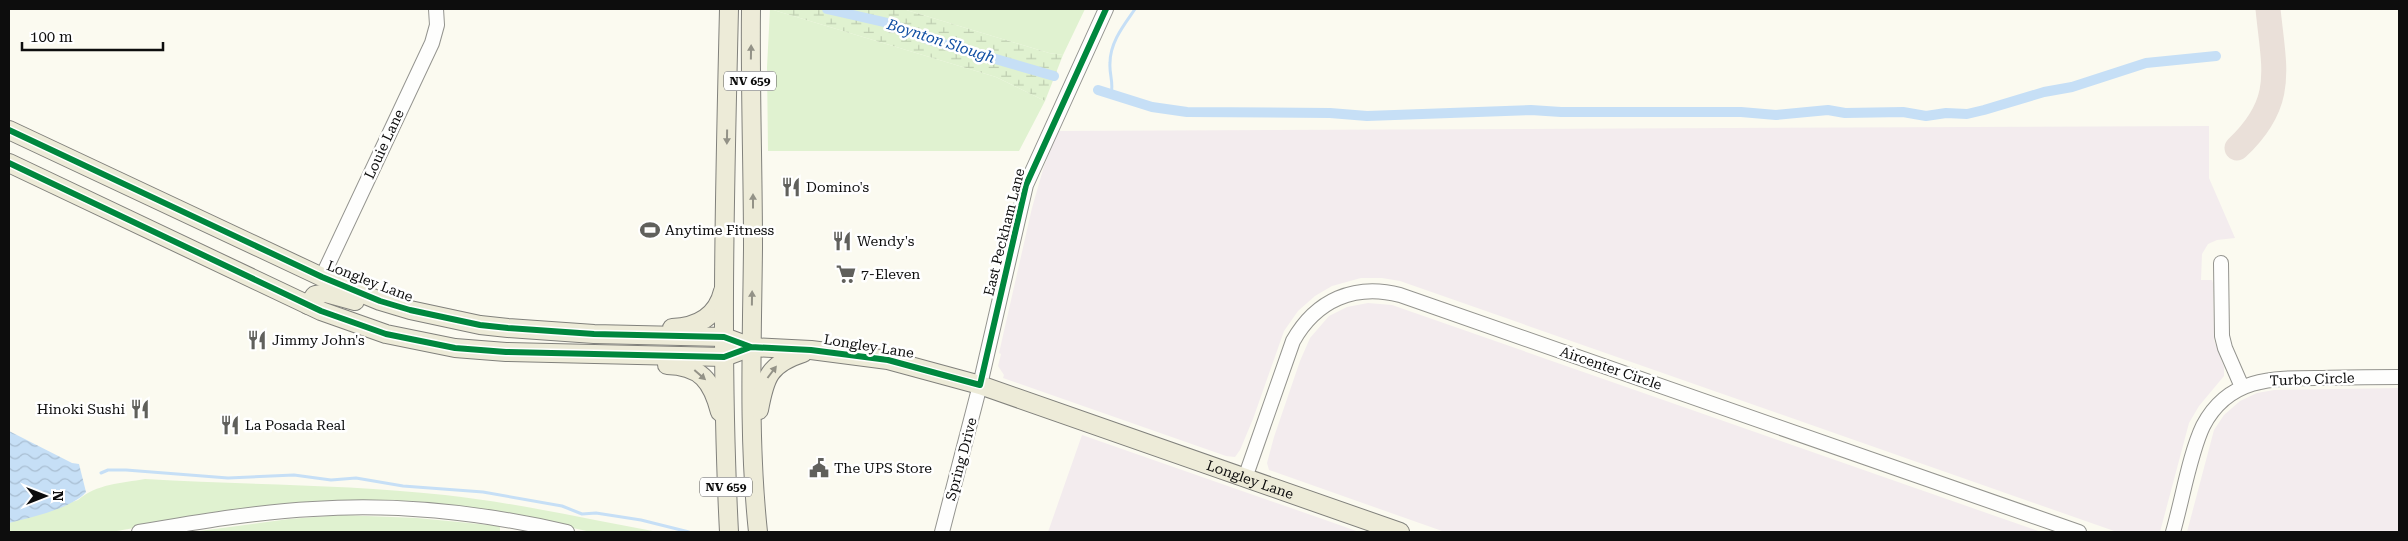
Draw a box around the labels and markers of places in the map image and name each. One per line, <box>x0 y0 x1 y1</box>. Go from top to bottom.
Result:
restaurant icon: Domino's <box>780 176 802 198</box>
place label: Domino's <box>806 179 869 195</box>
sports icon: Anytime Fitness <box>639 219 661 241</box>
place label: Anytime Fitness <box>665 222 774 238</box>
restaurant icon: Wendy's <box>831 230 853 252</box>
place label: Wendy's <box>857 233 915 249</box>
supermarket icon: 7-Eleven <box>835 263 857 285</box>
place label: 7-Eleven <box>861 266 920 282</box>
restaurant icon: Jimmy John's <box>246 329 268 351</box>
place label: Jimmy John's <box>272 332 365 348</box>
restaurant icon: Hinoki Sushi <box>129 398 151 420</box>
place label: Hinoki Sushi <box>37 401 126 417</box>
restaurant icon: La Posada Real <box>219 414 241 436</box>
place label: La Posada Real <box>245 417 346 433</box>
public building icon: The UPS Store <box>808 457 830 479</box>
place label: The UPS Store <box>834 460 932 476</box>

